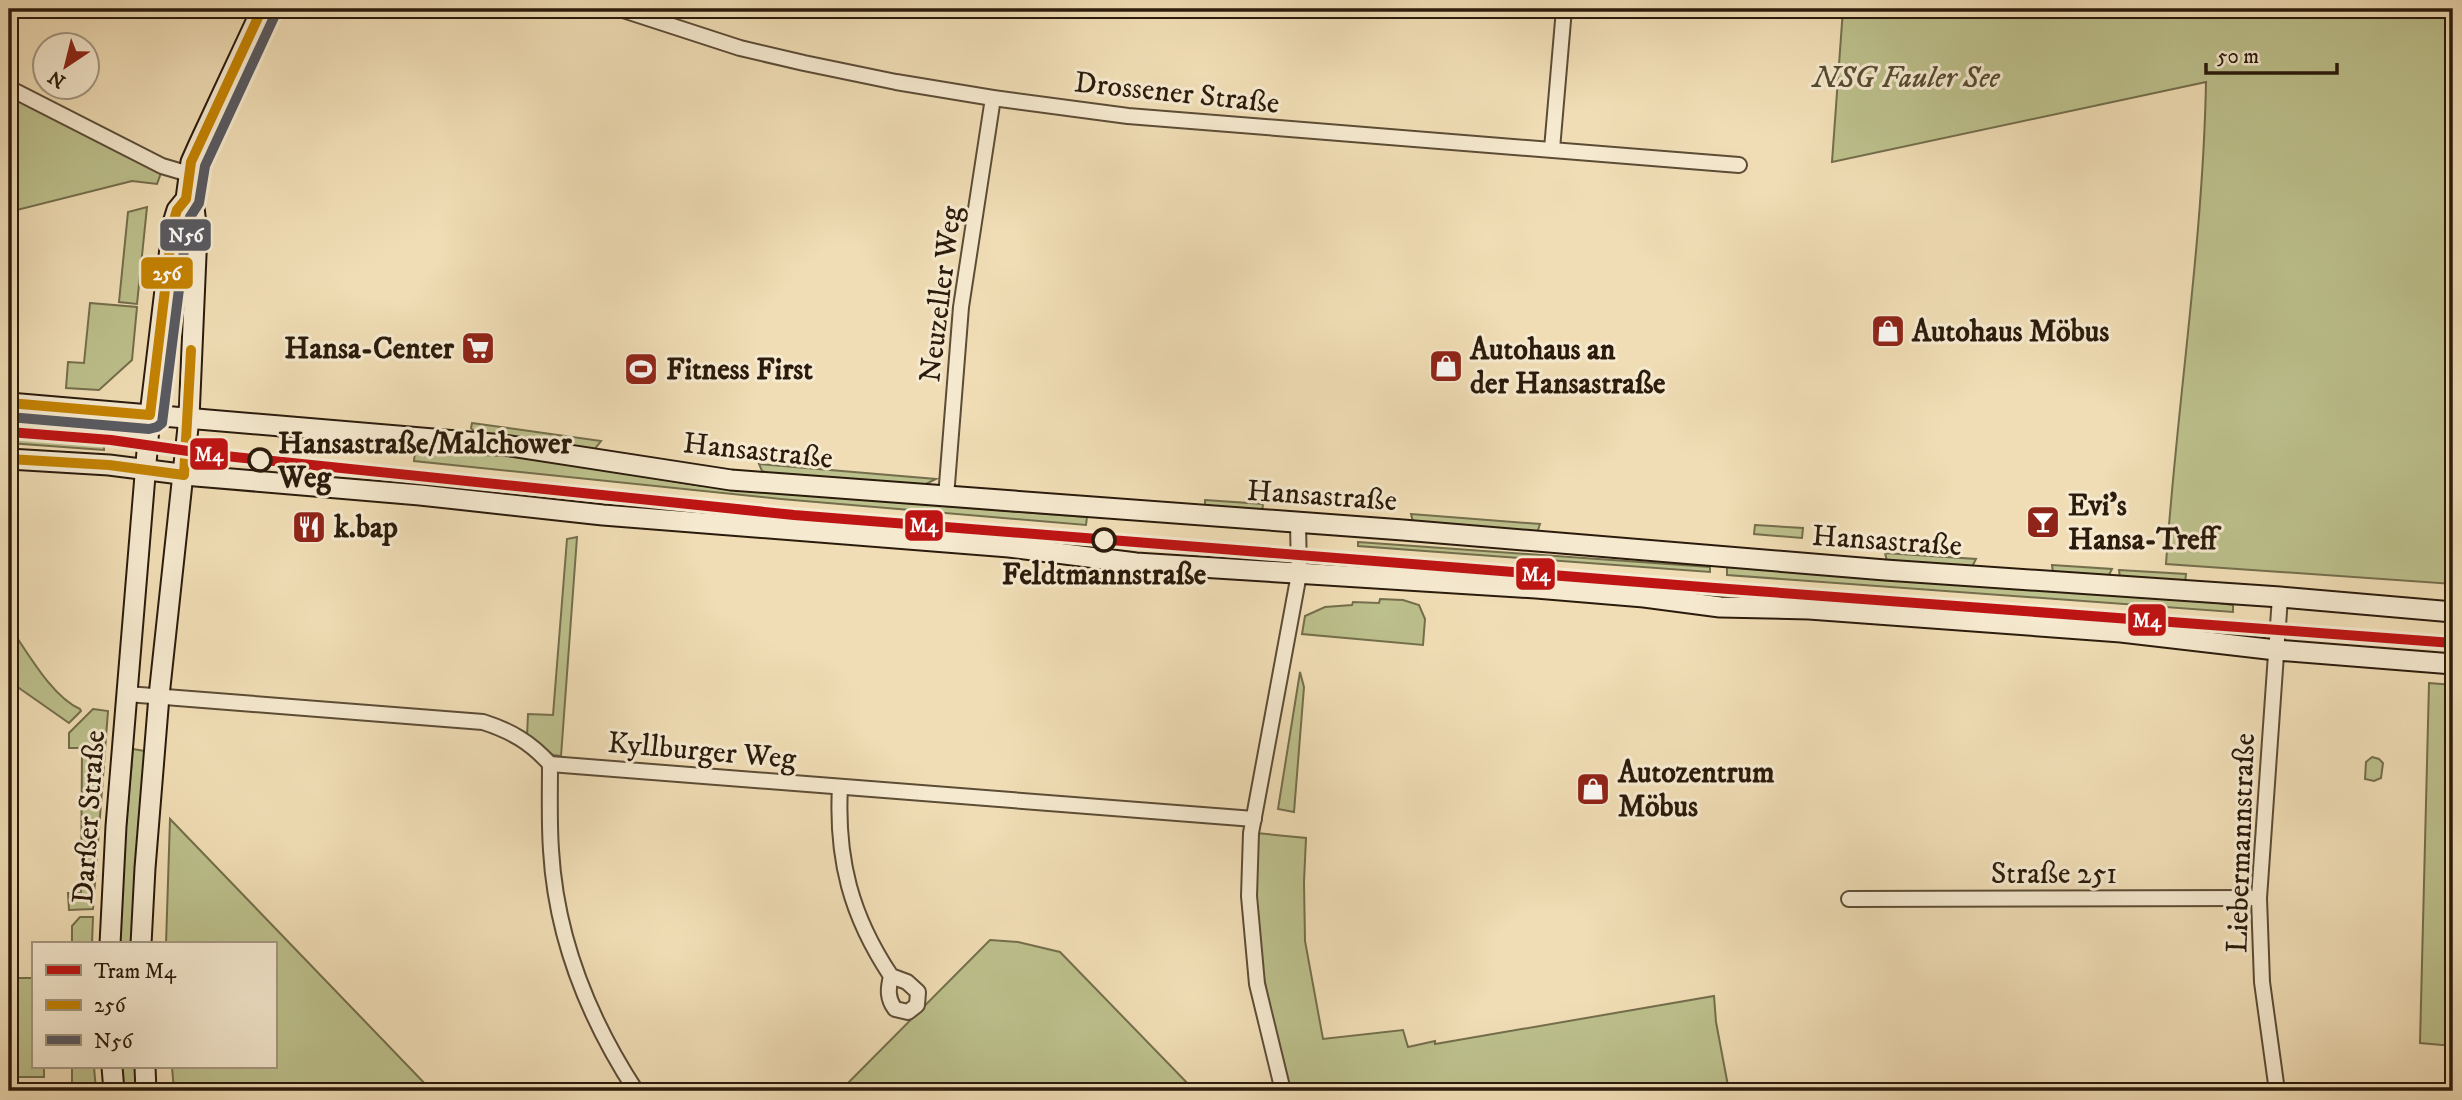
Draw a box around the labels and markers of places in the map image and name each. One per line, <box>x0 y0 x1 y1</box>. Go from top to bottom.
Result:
shop icon: Autohaus Möbus <box>1869 312 1907 350</box>
place label: Autohaus Möbus <box>1911 314 2109 351</box>
supermarket icon: Hansa-Center <box>459 329 497 367</box>
place label: Hansa-Center <box>284 331 455 368</box>
place label: Autohaus an der Hansastraße <box>1469 332 1666 403</box>
shop icon: Autohaus an der Hansastraße <box>1427 347 1465 385</box>
sports icon: Fitness First <box>622 350 660 388</box>
place label: Fitness First <box>666 352 813 389</box>
place label: Hansastraße/Malchower Weg <box>277 426 572 497</box>
marker: Hansastraße/Malchower Weg <box>248 448 272 472</box>
place label: Evi's Hansa-Treff <box>2068 488 2222 559</box>
bar icon: Evi's Hansa-Treff <box>2024 503 2062 541</box>
restaurant icon: k.bap <box>290 508 328 546</box>
place label: k.bap <box>333 510 398 547</box>
marker: Feldtmannstraße <box>1092 528 1116 552</box>
place label: Feldtmannstraße <box>1002 557 1207 594</box>
place label: Autozentrum Möbus <box>1617 755 1775 826</box>
shop icon: Autozentrum Möbus <box>1574 770 1612 808</box>

